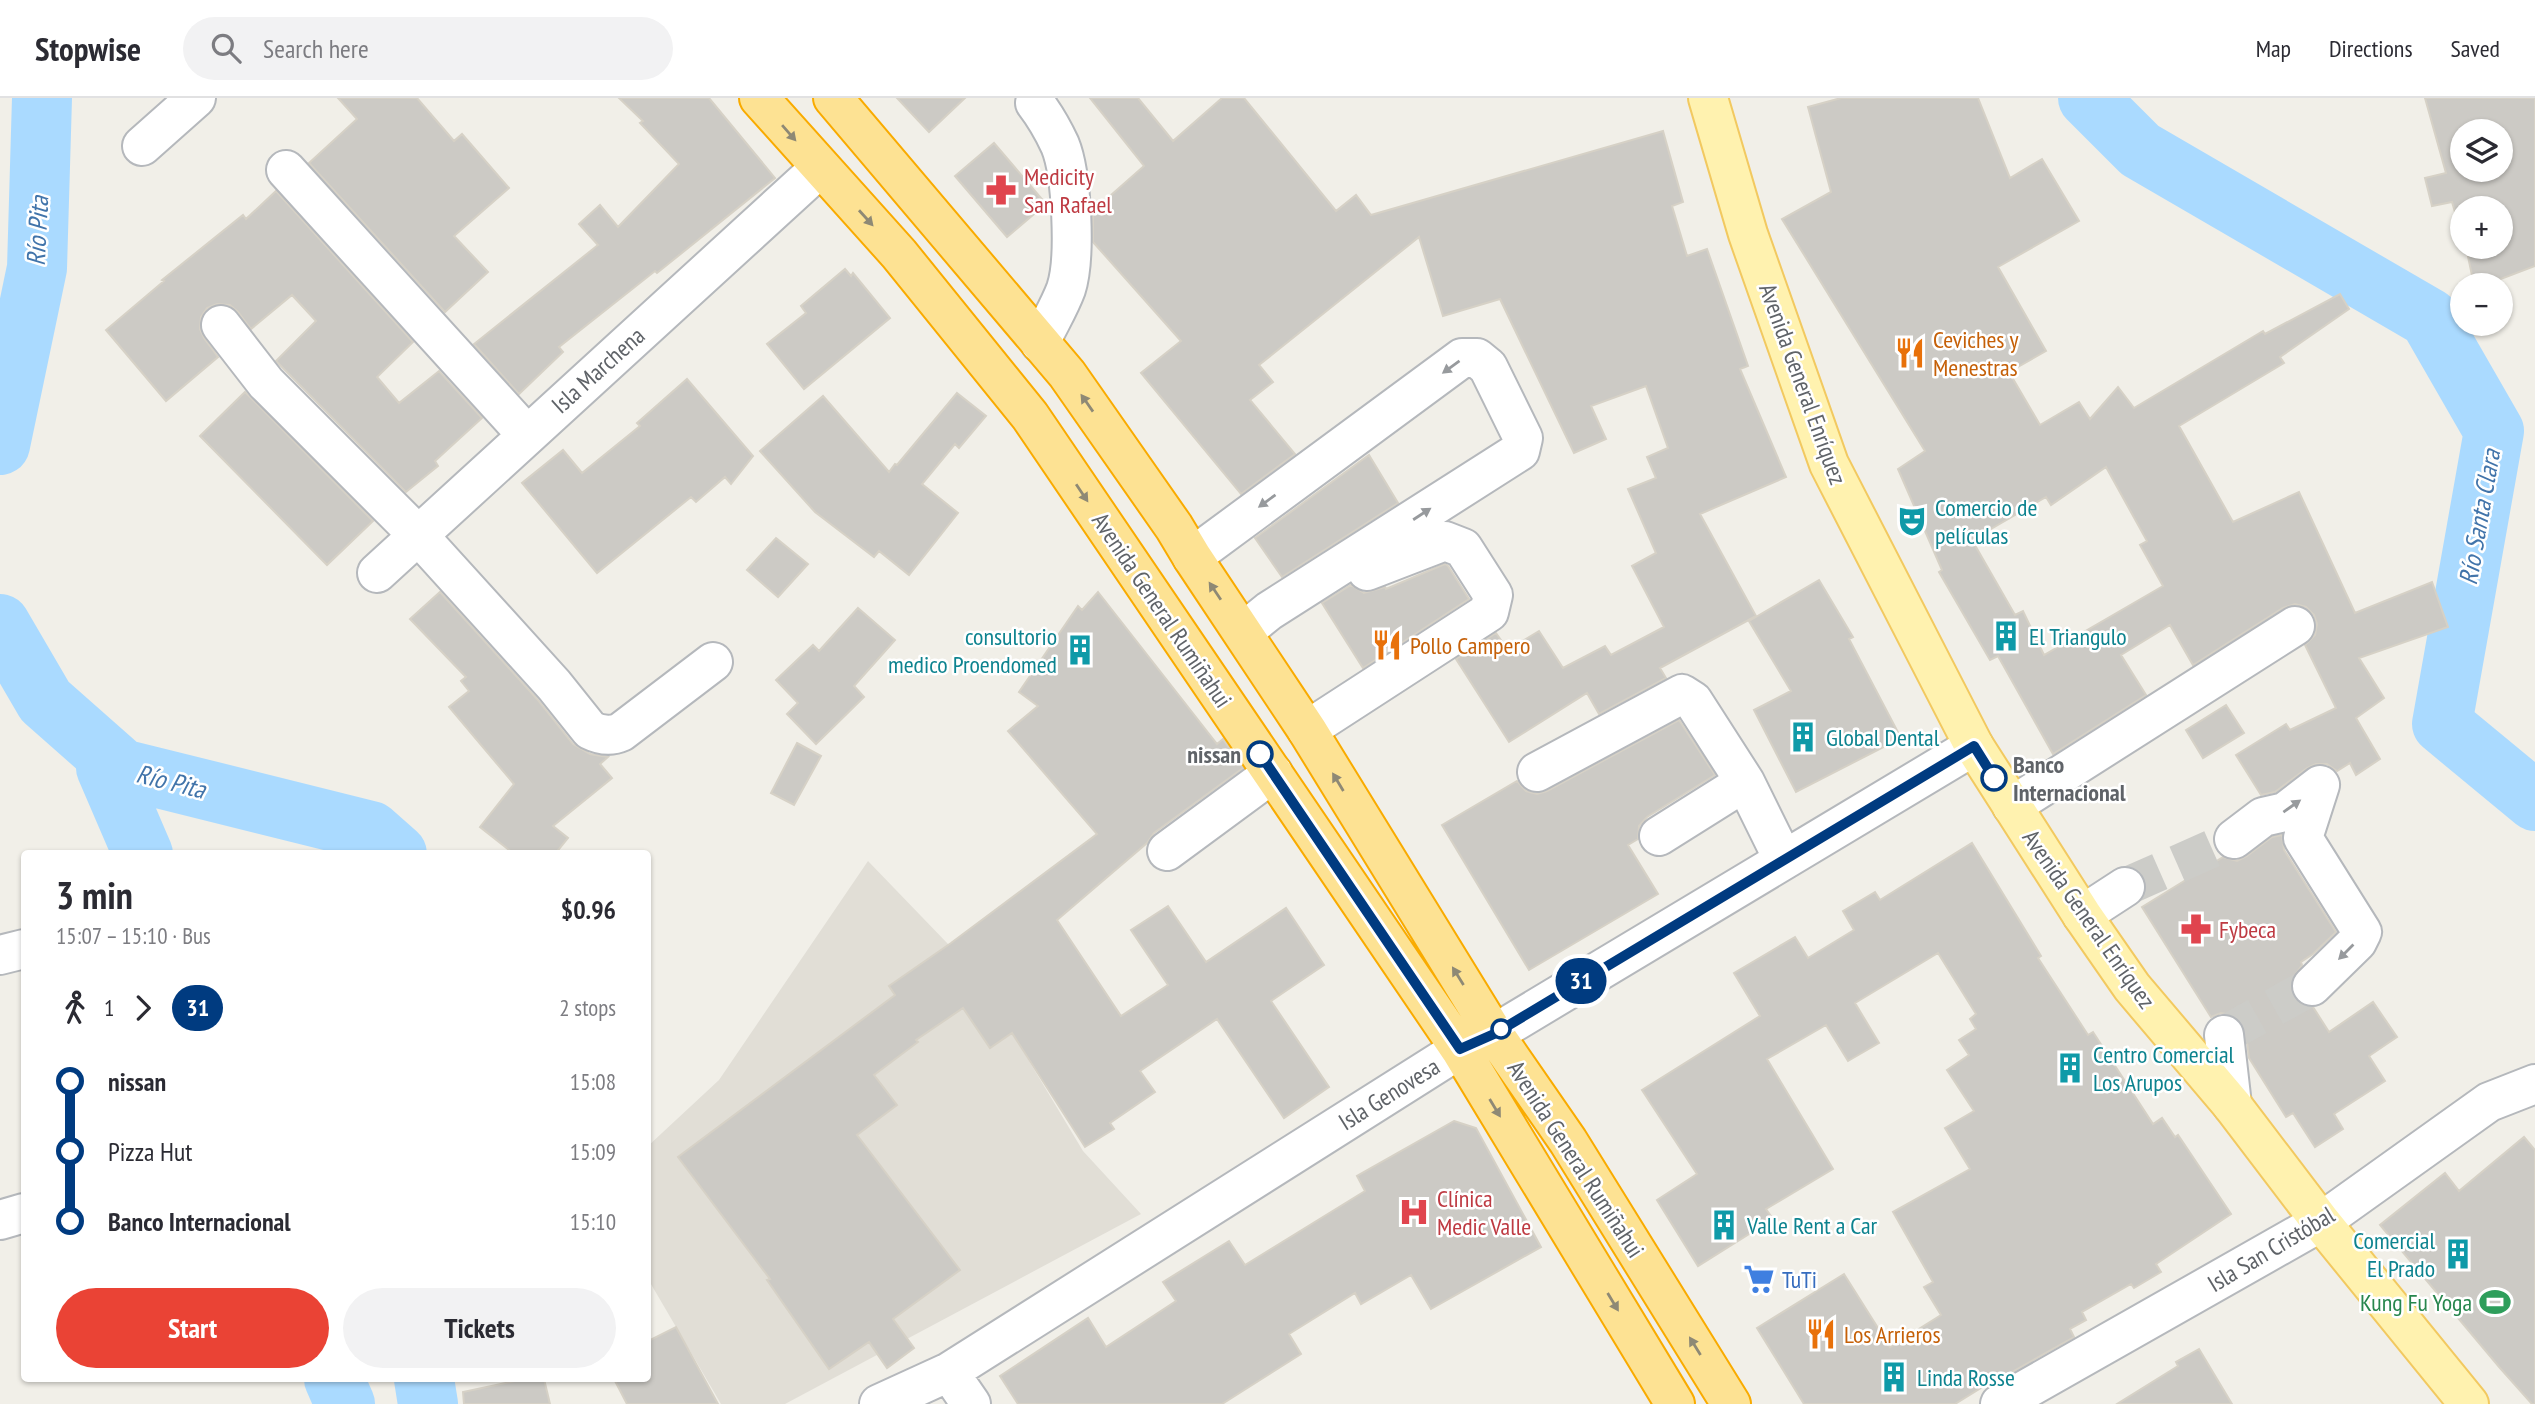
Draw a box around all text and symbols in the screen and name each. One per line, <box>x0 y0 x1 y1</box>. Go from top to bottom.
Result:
search box <box>183 17 673 80</box>
text: Stopwise <box>35 27 141 70</box>
icon: search <box>207 29 245 67</box>
text: Search here <box>263 32 369 65</box>
text: Map <box>2256 33 2291 64</box>
text: Directions <box>2329 33 2413 64</box>
text: Saved <box>2451 33 2500 64</box>
map controls <box>2450 119 2513 336</box>
button: layers <box>2450 119 2513 182</box>
one-way arrow <box>781 124 797 141</box>
place label: Medicity San Rafael <box>1024 161 1112 220</box>
pharmacy icon: Medicity San Rafael <box>984 173 1018 207</box>
water label: Río Pita <box>19 194 55 267</box>
button: + <box>2450 196 2513 259</box>
one-way arrow <box>857 209 873 226</box>
button: − <box>2450 273 2513 336</box>
street label: Avenida General Enríquez <box>1752 279 1854 489</box>
street label: Isla Marchena <box>545 320 651 420</box>
place label: Ceviches y Menestras <box>1933 324 2018 383</box>
restaurant icon: Ceviches y Menestras <box>1893 336 1927 370</box>
one-way arrow <box>1442 359 1460 373</box>
one-way arrow <box>1080 394 1094 412</box>
water label: Río Santa Clara <box>2451 445 2507 587</box>
one-way arrow <box>1075 484 1089 502</box>
place label: Comercio de películas <box>1935 492 2037 551</box>
one-way arrow <box>1259 494 1277 509</box>
theatre icon: Comercio de películas <box>1895 504 1929 538</box>
street label: Avenida General Rumiñahui <box>1085 506 1239 714</box>
one-way arrow <box>1413 508 1432 521</box>
one-way arrow <box>1208 582 1222 600</box>
building icon: El Triangulo <box>1989 619 2023 653</box>
place label: consultorio medico Proendomed <box>888 621 1057 680</box>
place label: El Triangulo <box>2029 621 2127 652</box>
restaurant icon: Pollo Campero <box>1370 628 1404 662</box>
place label: Pollo Campero <box>1410 630 1530 661</box>
building icon: consultorio medico Proendomed <box>1063 633 1097 667</box>
building icon: Global Dental <box>1786 720 1820 754</box>
place label: Global Dental <box>1826 722 1940 753</box>
place label: nissan <box>1187 739 1241 770</box>
marker: nissan <box>1247 741 1273 767</box>
place label: Banco Internacional <box>2013 749 2126 808</box>
water label: Río Pita <box>133 757 210 806</box>
marker: Banco Internacional <box>1981 765 2007 791</box>
one-way arrow <box>1332 773 1345 792</box>
one-way arrow <box>2283 799 2302 813</box>
street label: Avenida General Enríquez <box>2016 824 2162 1014</box>
text: 3 min <box>56 870 133 919</box>
text: $0.96 <box>561 893 616 926</box>
pharmacy icon: Fybeca <box>2179 912 2213 946</box>
place label: Fybeca <box>2219 914 2276 945</box>
text: 15:07 – 15:10 · Bus <box>56 921 211 950</box>
one-way arrow <box>2338 944 2355 960</box>
line badge: 31 <box>1550 958 1612 1004</box>
text: 31 <box>1570 965 1592 996</box>
one-way arrow <box>1451 966 1464 985</box>
icon: walk <box>56 989 94 1027</box>
icon: forward <box>124 989 162 1027</box>
text: 31 <box>186 992 209 1023</box>
text: 1 <box>104 993 114 1022</box>
text: 2 stops <box>559 993 616 1022</box>
unlabelled marker <box>1491 1019 1511 1039</box>
place label: Centro Comercial Los Arupos <box>2093 1039 2235 1098</box>
street label: Isla Genovesa <box>1333 1051 1445 1137</box>
building icon: Centro Comercial Los Arupos <box>2053 1051 2087 1085</box>
street label: Avenida General Rumiñahui <box>1501 1055 1651 1263</box>
text: nissan <box>108 1065 166 1098</box>
text: 15:08 <box>570 1067 616 1096</box>
one-way arrow <box>1489 1098 1502 1117</box>
text: Pizza Hut <box>108 1135 192 1168</box>
text: 15:09 <box>570 1137 616 1166</box>
place label: Clínica Medic Valle <box>1437 1183 1531 1242</box>
hospital icon: Clínica Medic Valle <box>1397 1195 1431 1229</box>
street label: Isla San Cristóbal <box>2202 1199 2340 1299</box>
text: Banco Internacional <box>108 1205 291 1238</box>
text: 15:10 <box>570 1207 616 1236</box>
building icon: Valle Rent a Car <box>1707 1208 1741 1242</box>
place label: Valle Rent a Car <box>1746 1210 1878 1241</box>
place label: Comercial El Prado <box>2353 1225 2435 1284</box>
building icon: Comercial El Prado <box>2441 1237 2475 1271</box>
supermarket icon: TuTi <box>1742 1262 1776 1296</box>
place label: TuTi <box>1782 1264 1817 1295</box>
sports icon: Kung Fu Yoga <box>2478 1285 2512 1319</box>
place label: Kung Fu Yoga <box>2360 1287 2472 1318</box>
button: Start <box>56 1288 329 1368</box>
button: Tickets <box>343 1288 616 1368</box>
one-way arrow <box>1607 1292 1620 1312</box>
restaurant icon: Los Arrieros <box>1804 1317 1838 1351</box>
place label: Los Arrieros <box>1844 1319 1941 1350</box>
one-way arrow <box>1689 1336 1702 1356</box>
building icon: Linda Rosse <box>1877 1360 1911 1394</box>
place label: Linda Rosse <box>1917 1362 2015 1393</box>

